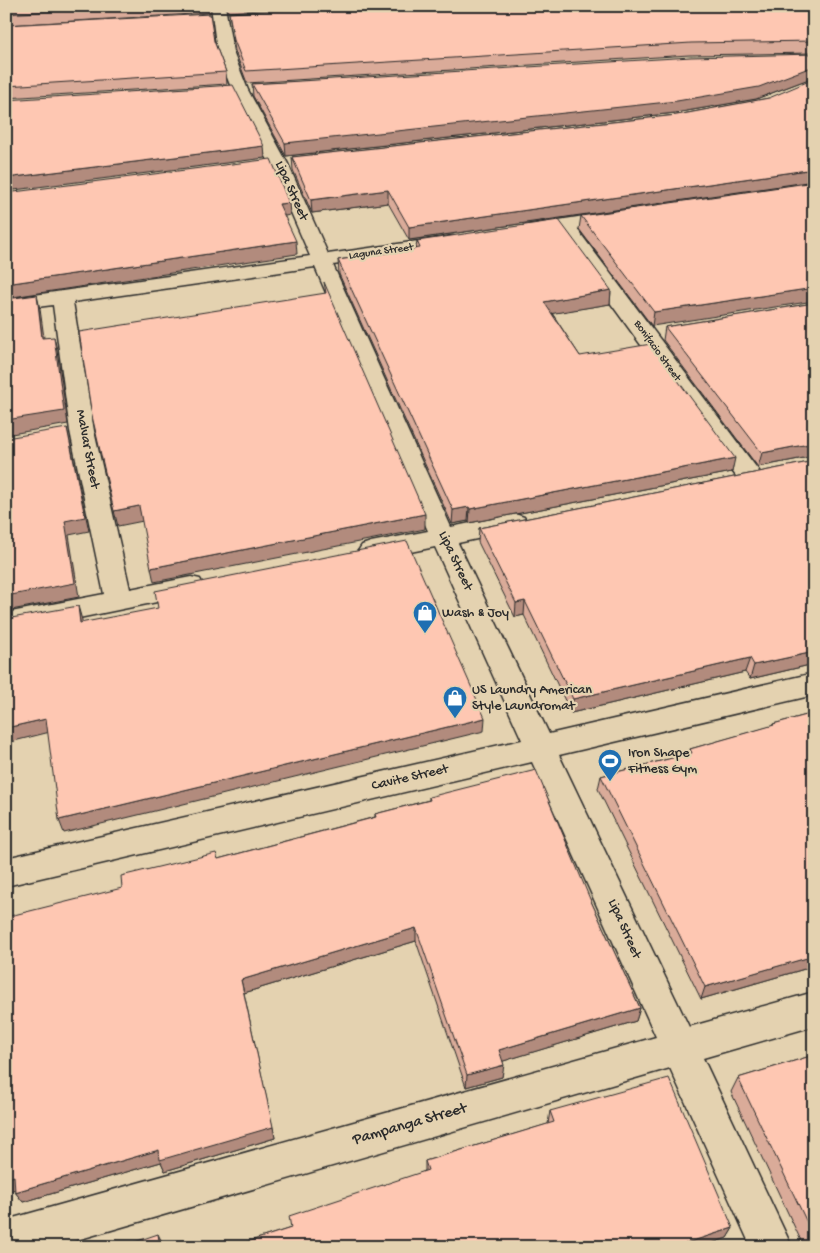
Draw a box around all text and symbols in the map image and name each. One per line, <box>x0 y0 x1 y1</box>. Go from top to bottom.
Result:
street label: Lipa Street <box>270 159 312 225</box>
street label: Laguna Street <box>348 241 415 262</box>
street label: Bonifacio Street <box>630 317 685 385</box>
street label: Malvar Street <box>71 408 103 491</box>
street label: Lipa Street <box>434 529 477 595</box>
shop icon: Wash & Joy <box>412 600 438 634</box>
place label: Wash & Joy <box>442 605 509 622</box>
place label: US Laundry American Style Laundromat <box>472 682 592 715</box>
shop icon: US Laundry American Style Laundromat <box>442 685 468 719</box>
place label: Iron Shape Fitness Gym <box>627 745 697 778</box>
sports icon: Iron Shape Fitness Gym <box>597 748 623 782</box>
street label: Cavite Street <box>370 761 451 795</box>
street label: Lipa Street <box>603 897 645 963</box>
street label: Pampanga Street <box>350 1099 471 1151</box>

